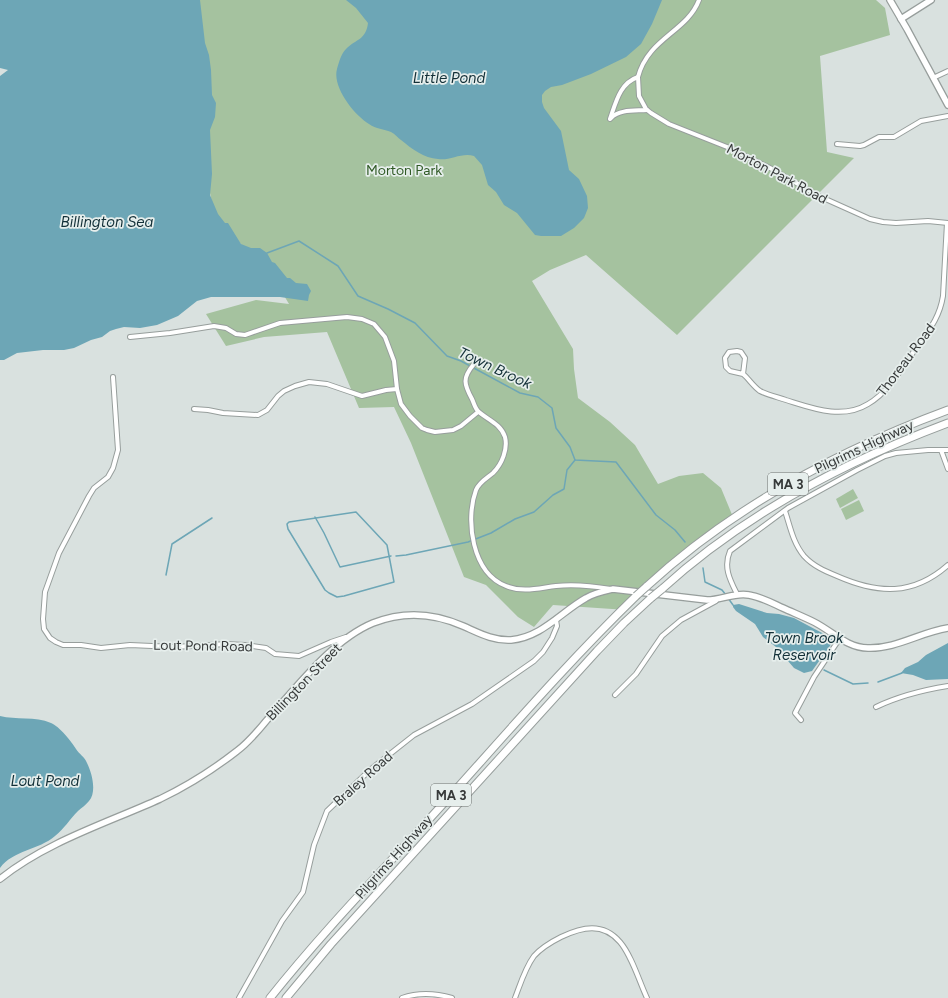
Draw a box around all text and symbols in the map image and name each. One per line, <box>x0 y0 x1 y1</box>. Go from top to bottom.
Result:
water label: Little Pond <box>413 69 485 87</box>
street label: Morton Park Road <box>724 140 830 208</box>
park label: Morton Park <box>366 162 442 179</box>
water label: Billington Sea <box>61 213 154 231</box>
street label: Thoreau Road <box>873 320 939 400</box>
water label: Town Brook <box>456 343 535 393</box>
street label: Pilgrims Highway <box>812 416 917 477</box>
road number: MA 3 <box>768 473 808 495</box>
water label: Town Brook Reservoir <box>765 629 844 664</box>
street label: Lout Pond Road <box>153 637 253 655</box>
street label: Billington Street <box>263 640 345 724</box>
street label: Braley Road <box>330 748 396 810</box>
water label: Lout Pond <box>11 772 80 790</box>
road number: MA 3 <box>431 784 471 806</box>
street label: Pilgrims Highway <box>352 811 437 903</box>

